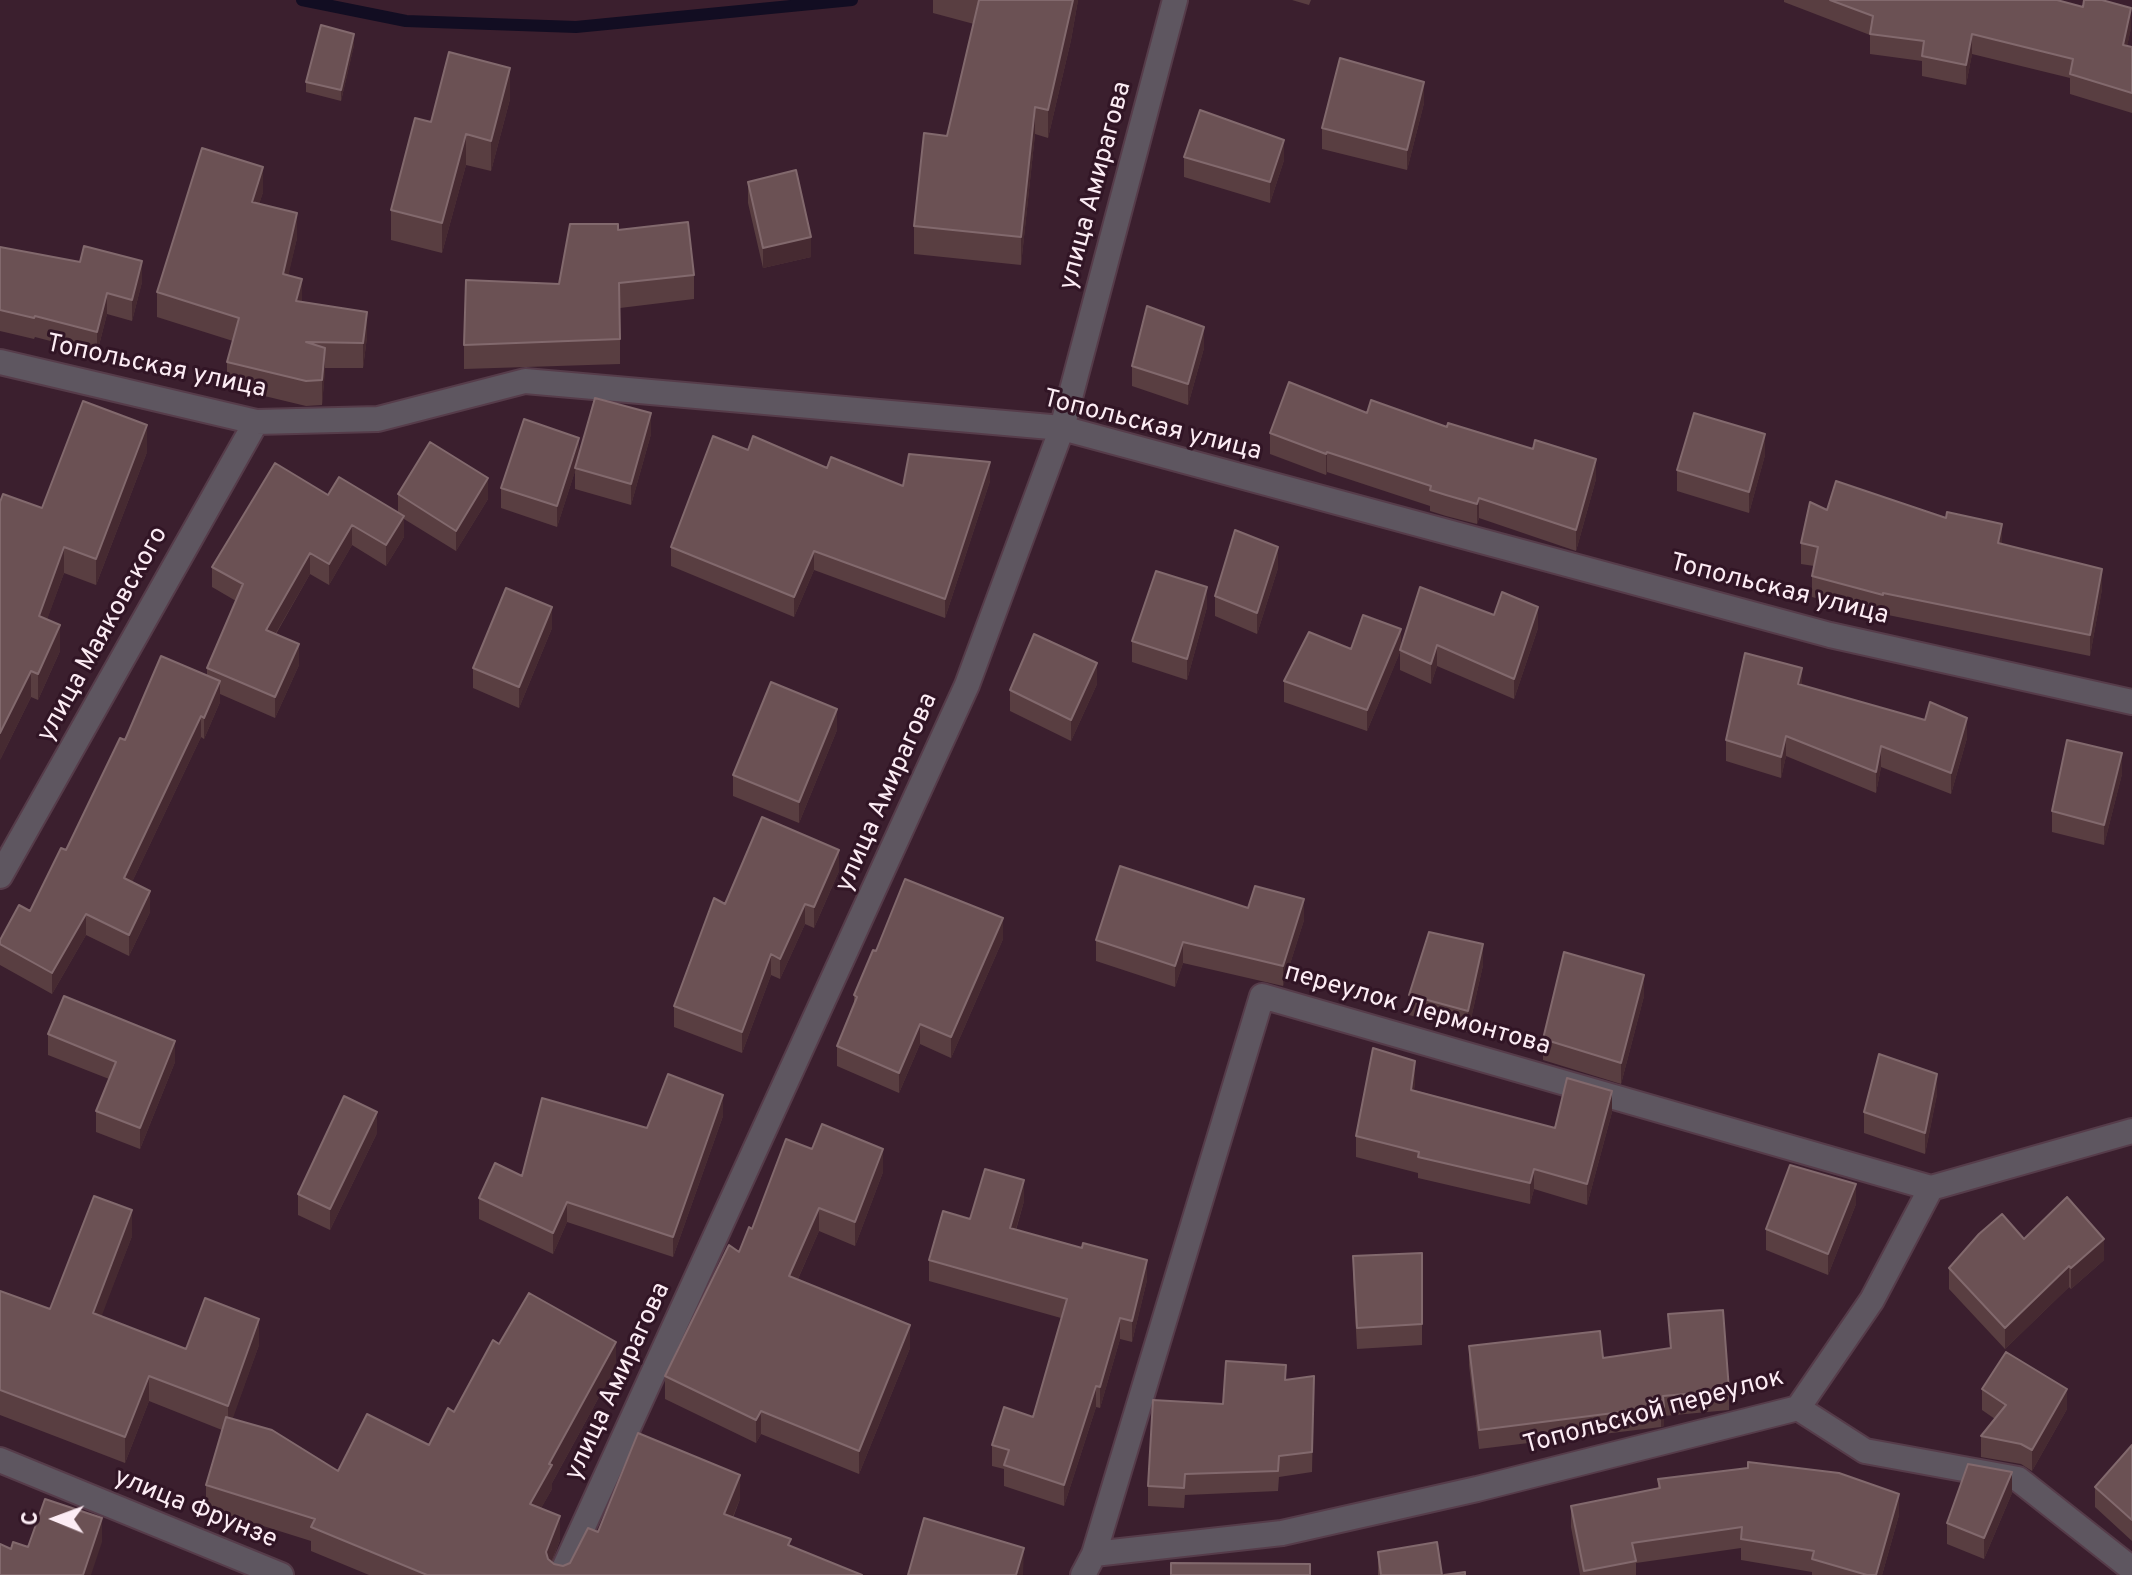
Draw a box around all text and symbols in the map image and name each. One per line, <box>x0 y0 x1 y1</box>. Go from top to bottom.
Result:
street label: улица Амирагова <box>1054 78 1140 294</box>
street label: Топольская улица <box>43 329 269 407</box>
street label: Топольская улица <box>1039 385 1265 469</box>
street label: улица Маяковского <box>32 522 176 748</box>
street label: Топольская улица <box>1666 549 1892 633</box>
street label: улица Амирагова <box>830 689 946 897</box>
street label: переулок Лермонтова <box>1280 958 1554 1064</box>
street label: улица Амирагова <box>560 1278 678 1486</box>
street label: Топольской переулок <box>1520 1363 1788 1463</box>
street label: улица Фрунзе <box>109 1463 281 1557</box>
north arrow <box>16 1479 96 1559</box>
text: С <box>18 1511 45 1526</box>

